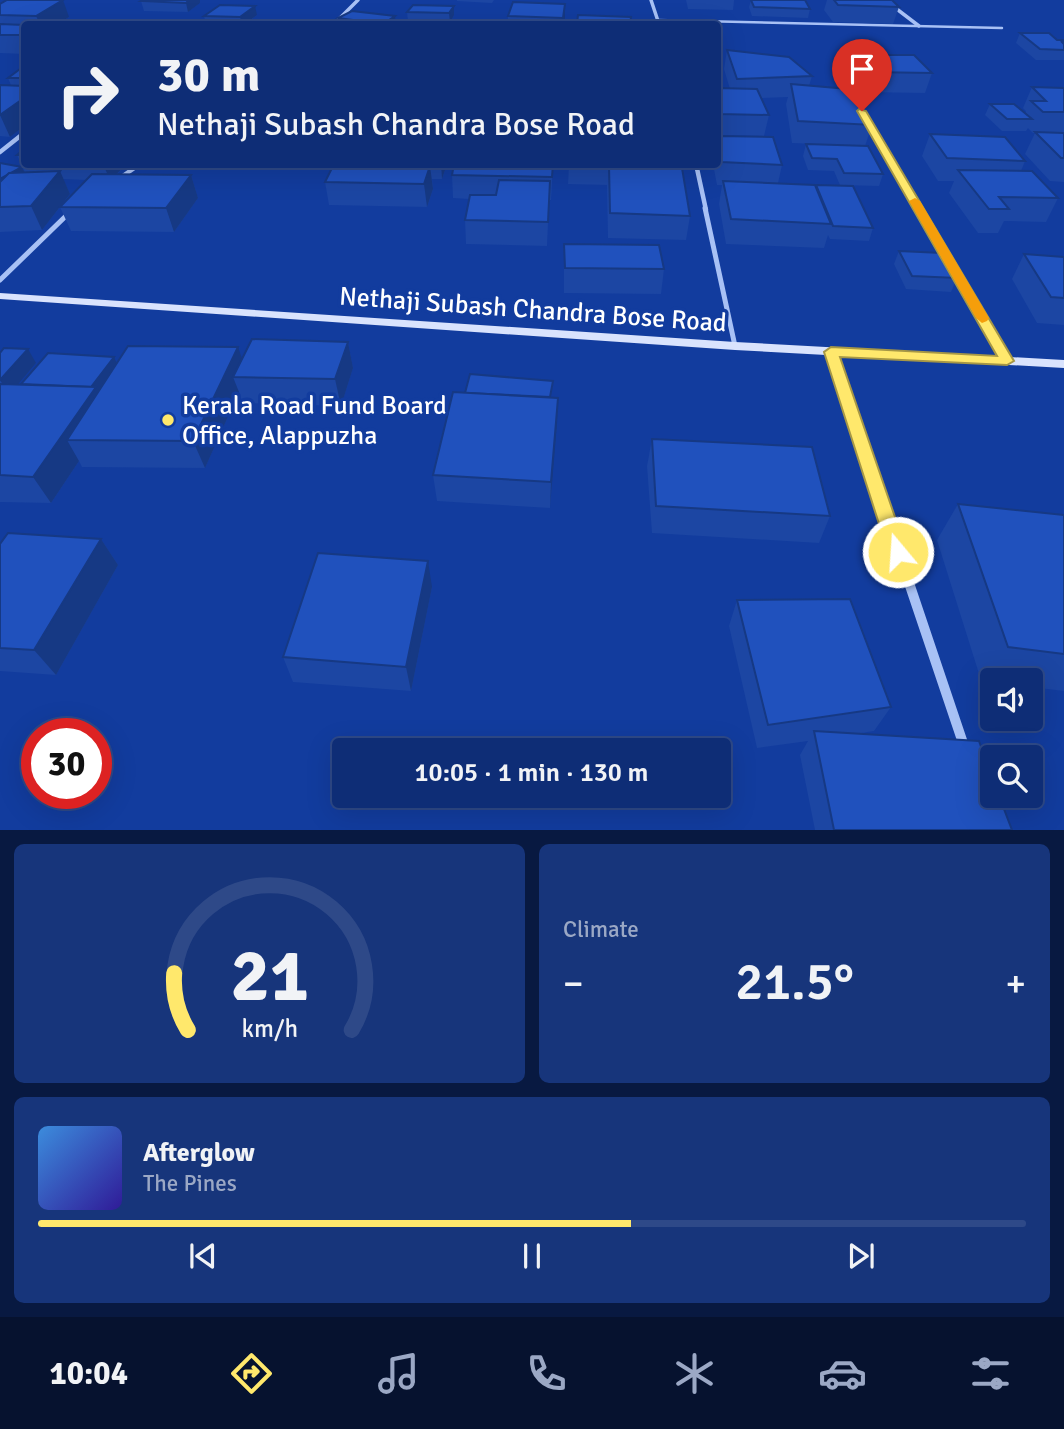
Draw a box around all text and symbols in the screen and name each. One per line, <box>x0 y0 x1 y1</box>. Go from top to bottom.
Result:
pin <box>832 39 892 111</box>
text: 30 m <box>157 45 260 105</box>
icon: right <box>42 49 133 140</box>
icon: arrive <box>843 50 881 88</box>
text: Nethaji Subash Chandra Bose Road <box>157 105 635 144</box>
street label: Nethaji Subash Chandra Bose Road <box>338 280 728 340</box>
place label: Kerala Road Fund Board Office, Alappuzha <box>182 390 447 452</box>
marker: Kerala Road Fund Board Office, Alappuzha <box>160 412 176 428</box>
position arrow <box>861 515 935 589</box>
map controls <box>980 668 1043 808</box>
button: sound <box>980 668 1043 731</box>
speed limit sign: 30 <box>21 718 112 809</box>
button: search <box>980 745 1043 808</box>
text: 10:05 · 1 min · 130 m <box>415 757 648 789</box>
text: Climate <box>563 915 639 944</box>
text: 21 <box>230 932 309 1021</box>
text: 21.5° <box>735 950 854 1014</box>
text: − <box>563 960 584 1007</box>
text: + <box>1005 960 1026 1007</box>
text: km/h <box>241 1012 298 1043</box>
text: Afterglow <box>143 1137 255 1169</box>
text: The Pines <box>143 1169 237 1198</box>
icon: previous <box>184 1237 222 1275</box>
icon: pause <box>513 1237 551 1275</box>
icon: next <box>842 1237 880 1275</box>
icon: directions <box>227 1349 276 1398</box>
icon: music <box>374 1349 423 1398</box>
icon: phone <box>522 1349 571 1398</box>
icon: climate <box>670 1349 719 1398</box>
icon: car <box>818 1349 867 1398</box>
icon: filters <box>966 1349 1015 1398</box>
text: 10:04 <box>49 1354 128 1393</box>

